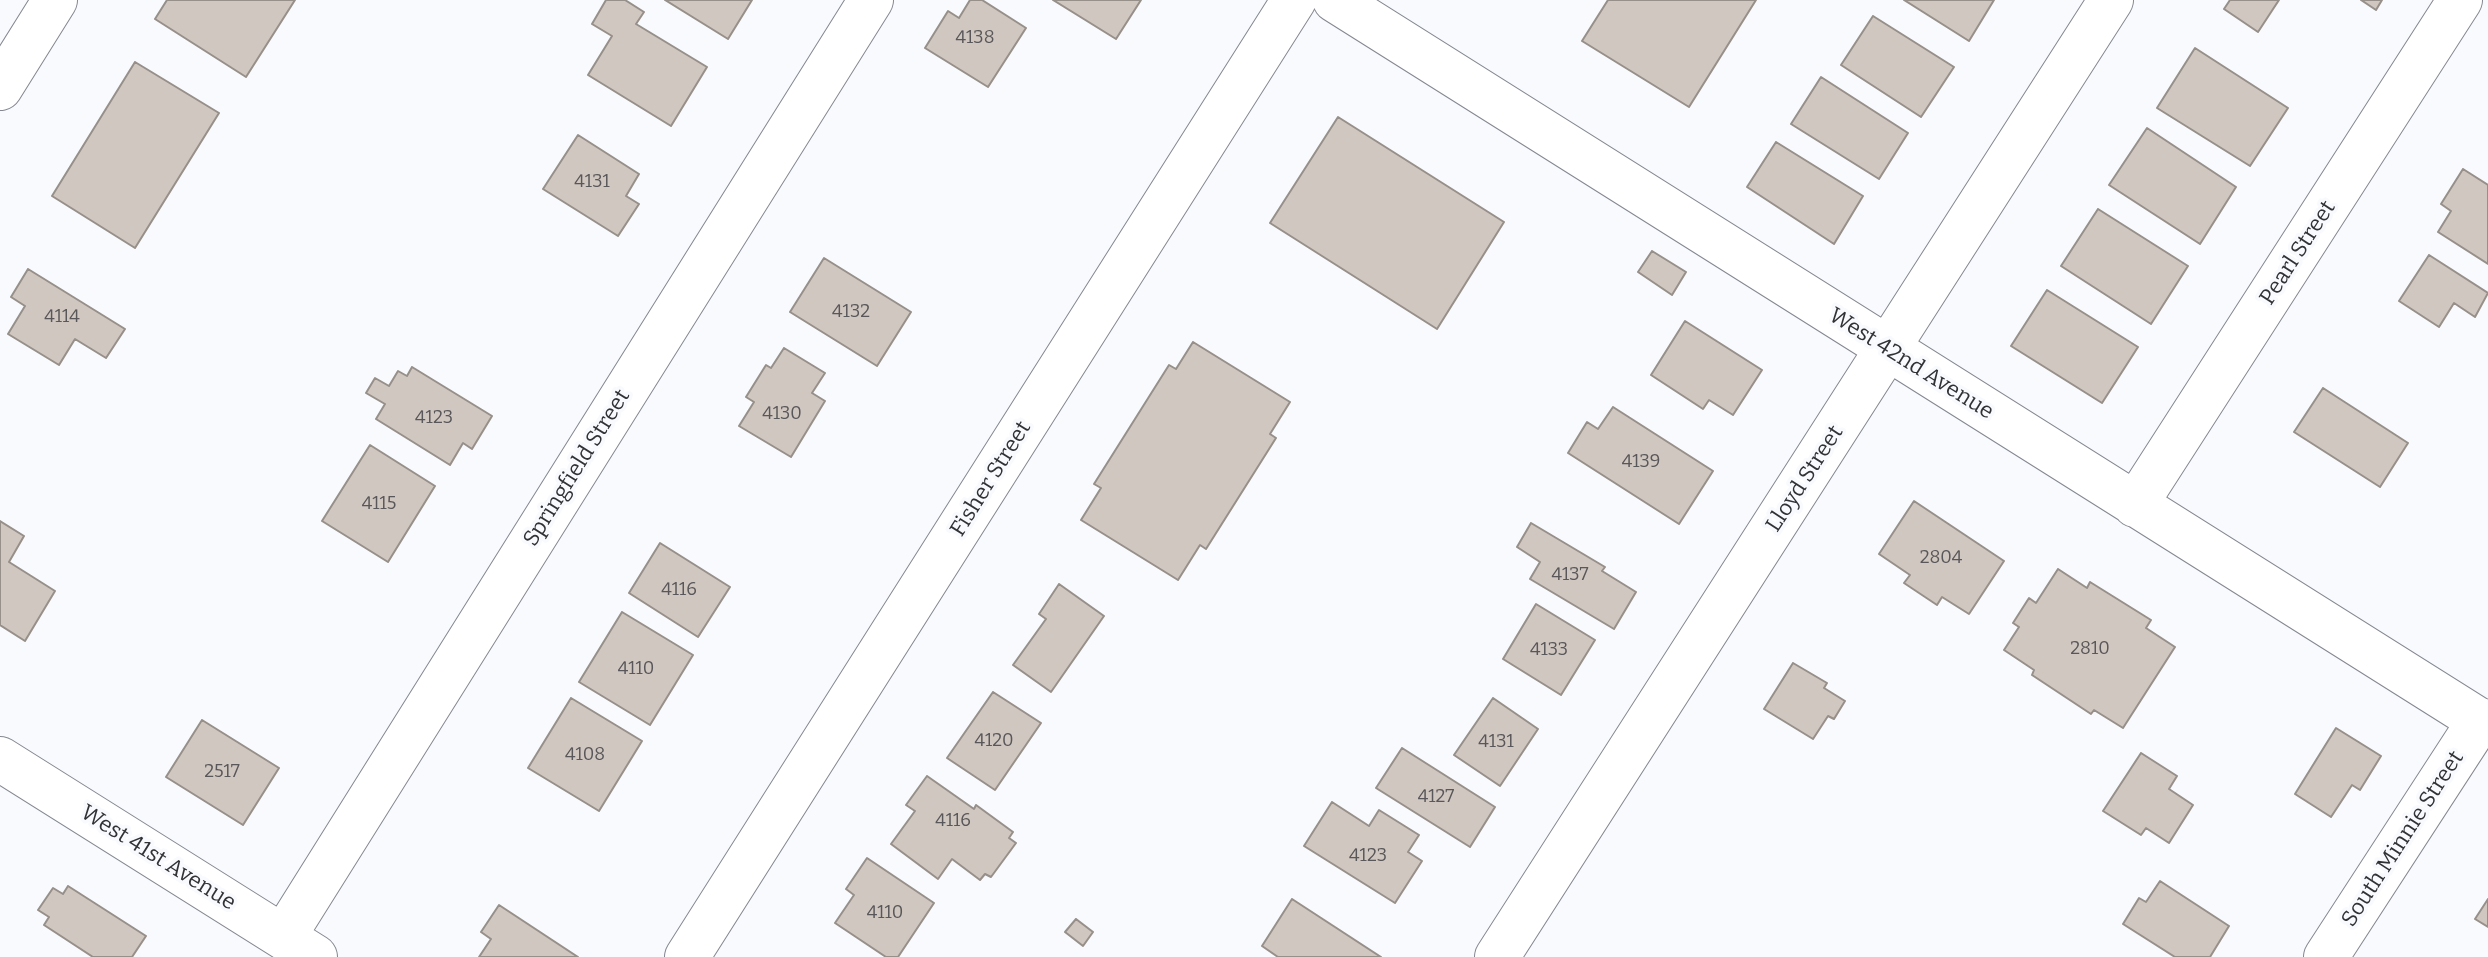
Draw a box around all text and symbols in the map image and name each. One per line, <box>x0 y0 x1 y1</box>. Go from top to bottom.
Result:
house number: 4138 <box>956 27 994 49</box>
house number: 4131 <box>574 171 610 193</box>
street label: Pearl Street <box>2255 196 2341 310</box>
house number: 4132 <box>832 301 870 323</box>
street label: West 42nd Avenue <box>1824 303 1998 425</box>
house number: 4114 <box>44 306 80 328</box>
street label: Springfield Street <box>518 385 636 551</box>
house number: 4130 <box>762 403 802 425</box>
house number: 4123 <box>415 407 453 429</box>
street label: Fisher Street <box>945 416 1037 542</box>
street label: Lloyd Street <box>1761 421 1849 537</box>
house number: 4139 <box>1622 451 1660 473</box>
house number: 4115 <box>362 493 396 515</box>
house number: 2804 <box>1920 547 1962 569</box>
house number: 4137 <box>1551 564 1589 586</box>
house number: 4116 <box>661 579 697 601</box>
house number: 2810 <box>2070 638 2110 660</box>
house number: 4133 <box>1530 639 1568 661</box>
house number: 4110 <box>618 658 654 680</box>
house number: 4120 <box>974 730 1014 752</box>
house number: 4131 <box>1478 731 1514 753</box>
house number: 4108 <box>565 744 605 766</box>
street label: South Minnie Street <box>2336 746 2470 932</box>
house number: 2517 <box>204 761 240 783</box>
house number: 4127 <box>1418 786 1454 808</box>
street label: West 41st Avenue <box>76 800 240 916</box>
house number: 4116 <box>935 810 971 832</box>
house number: 4123 <box>1349 845 1387 867</box>
house number: 4110 <box>867 902 903 924</box>

